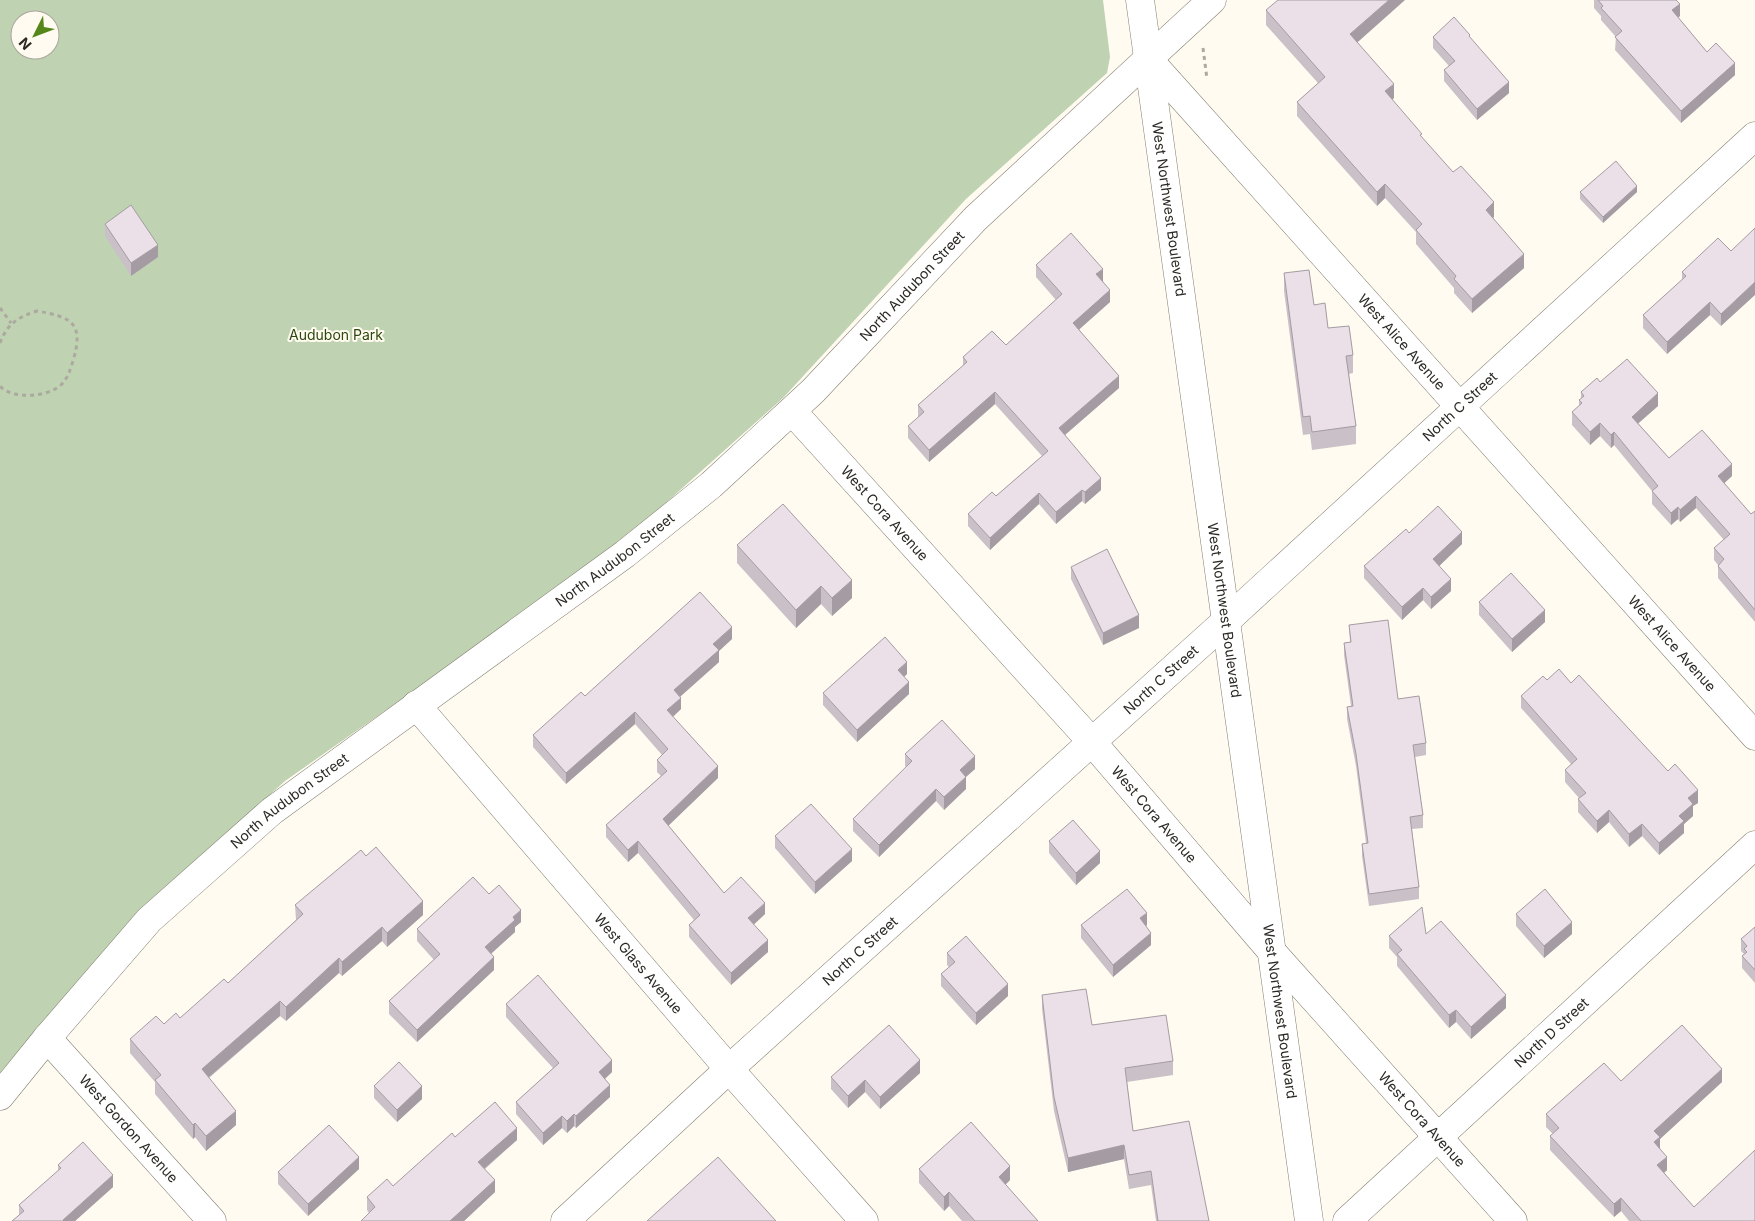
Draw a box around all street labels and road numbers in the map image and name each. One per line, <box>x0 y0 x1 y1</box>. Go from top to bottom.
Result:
street label: West Northwest Boulevard <box>1149 120 1190 297</box>
street label: North Audubon Street <box>856 227 968 344</box>
street label: West Alice Avenue <box>1355 290 1449 393</box>
street label: North C Street <box>1419 368 1501 445</box>
street label: West Cora Avenue <box>838 462 932 564</box>
street label: North Audubon Street <box>552 509 678 610</box>
street label: West Northwest Boulevard <box>1204 522 1245 699</box>
street label: West Alice Avenue <box>1625 592 1720 695</box>
street label: North C Street <box>1120 641 1202 717</box>
street label: North Audubon Street <box>227 749 352 852</box>
street label: West Cora Avenue <box>1108 762 1201 866</box>
street label: West Glass Avenue <box>591 910 687 1017</box>
street label: North C Street <box>819 912 901 989</box>
street label: West Northwest Boulevard <box>1260 923 1301 1100</box>
street label: North D Street <box>1510 994 1592 1071</box>
street label: West Cora Avenue <box>1375 1068 1469 1170</box>
street label: West Gordon Avenue <box>76 1071 182 1186</box>

